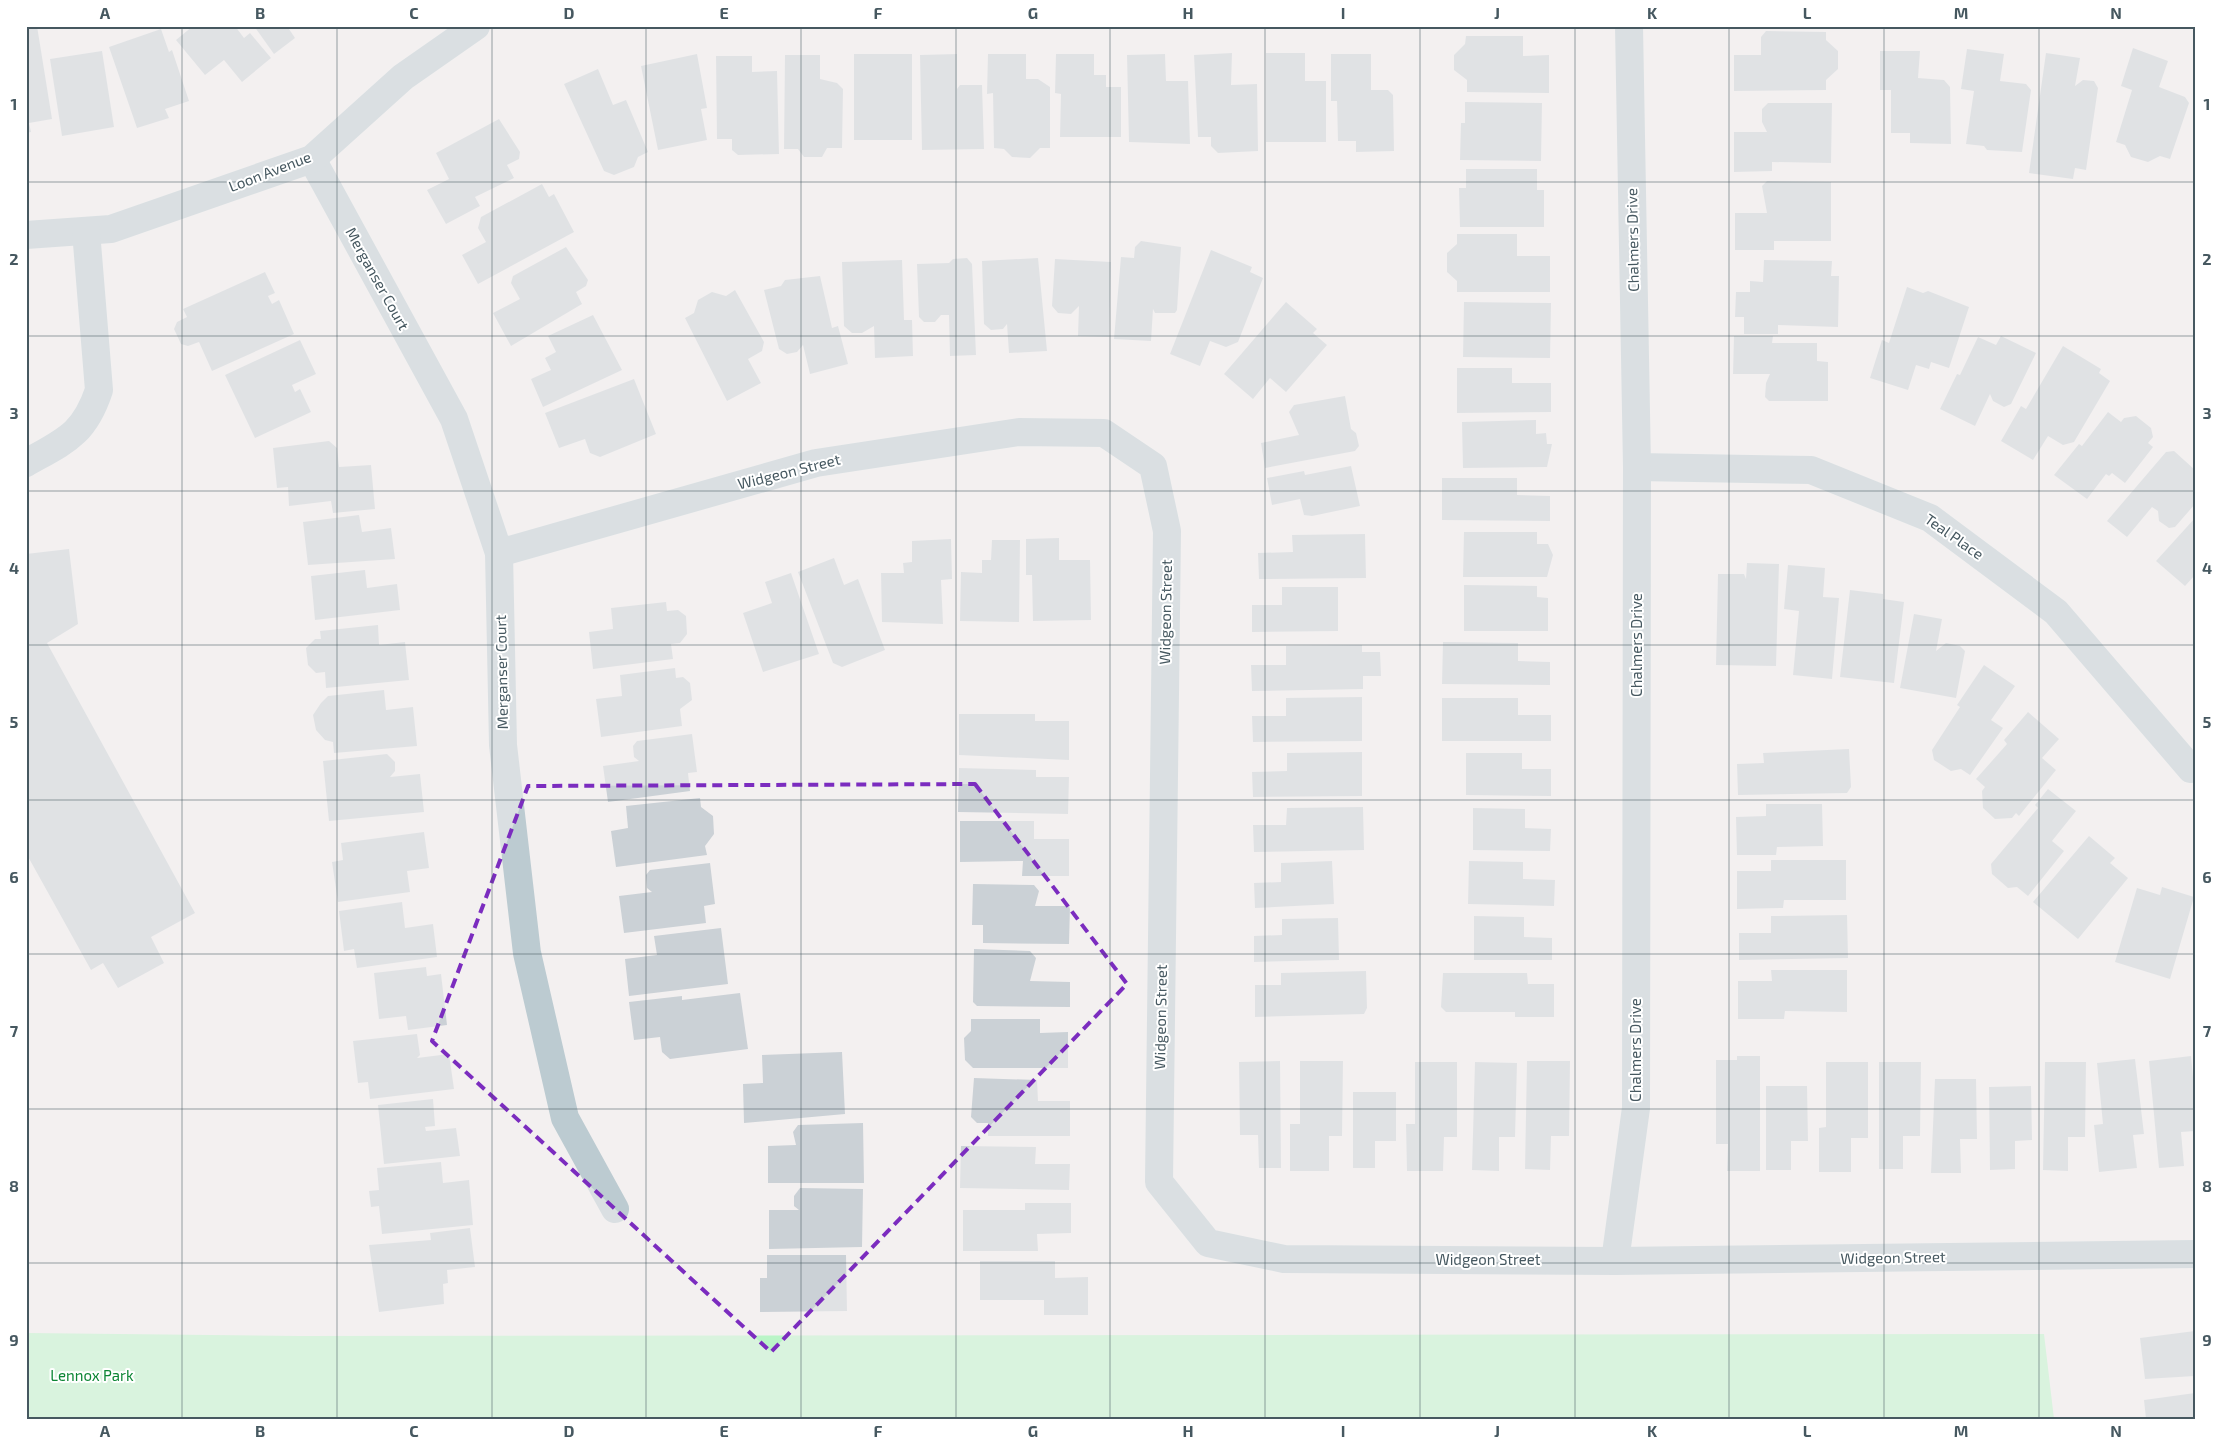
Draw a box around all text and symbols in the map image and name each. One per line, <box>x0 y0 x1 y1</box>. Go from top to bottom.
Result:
text: A <box>100 3 111 22</box>
text: B <box>255 3 265 22</box>
text: C <box>409 3 419 22</box>
text: D <box>564 3 575 22</box>
text: E <box>719 3 729 22</box>
text: F <box>874 3 883 22</box>
text: G <box>1028 3 1038 22</box>
text: H <box>1182 3 1194 22</box>
text: I <box>1341 3 1345 22</box>
text: J <box>1494 3 1500 22</box>
text: K <box>1647 3 1658 22</box>
text: L <box>1803 3 1812 22</box>
text: M <box>1954 3 1968 22</box>
text: N <box>2110 3 2122 22</box>
text: 1 <box>11 94 17 113</box>
text: 1 <box>2204 94 2210 113</box>
street label: Loon Avenue <box>226 147 313 195</box>
street label: Chalmers Drive <box>1622 188 1642 292</box>
street label: Merganser Court <box>342 224 414 333</box>
text: 2 <box>9 249 19 268</box>
text: 2 <box>2202 249 2212 268</box>
text: 3 <box>9 403 19 422</box>
text: 3 <box>2202 403 2212 422</box>
street label: Widgeon Street <box>736 450 842 492</box>
street label: Teal Place <box>1922 509 1987 563</box>
text: 4 <box>9 558 19 577</box>
text: 4 <box>2202 558 2212 577</box>
street label: Widgeon Street <box>1155 559 1175 665</box>
street label: Chalmers Drive <box>1627 593 1645 697</box>
street label: Merganser Court <box>491 614 511 729</box>
text: 5 <box>10 712 19 731</box>
text: 5 <box>2203 712 2212 731</box>
text: 6 <box>9 867 19 886</box>
text: 6 <box>2202 867 2212 886</box>
street label: Widgeon Street <box>1150 964 1170 1070</box>
street label: Chalmers Drive <box>1626 998 1644 1102</box>
text: 7 <box>10 1021 19 1040</box>
text: 7 <box>2203 1021 2212 1040</box>
text: 8 <box>9 1176 19 1195</box>
text: 8 <box>2202 1176 2212 1195</box>
street label: Widgeon Street <box>1840 1247 1946 1267</box>
street label: Widgeon Street <box>1435 1250 1541 1268</box>
text: 9 <box>9 1330 19 1349</box>
text: 9 <box>2202 1330 2212 1349</box>
park label: Lennox Park <box>50 1366 134 1384</box>
text: A <box>100 1421 111 1440</box>
text: B <box>255 1421 265 1440</box>
text: C <box>409 1421 419 1440</box>
text: D <box>564 1421 575 1440</box>
text: E <box>719 1421 729 1440</box>
text: F <box>874 1421 883 1440</box>
text: G <box>1028 1421 1038 1440</box>
text: H <box>1182 1421 1194 1440</box>
text: I <box>1341 1421 1345 1440</box>
text: J <box>1494 1421 1500 1440</box>
text: K <box>1647 1421 1658 1440</box>
text: L <box>1803 1421 1812 1440</box>
text: M <box>1954 1421 1968 1440</box>
text: N <box>2110 1421 2122 1440</box>

